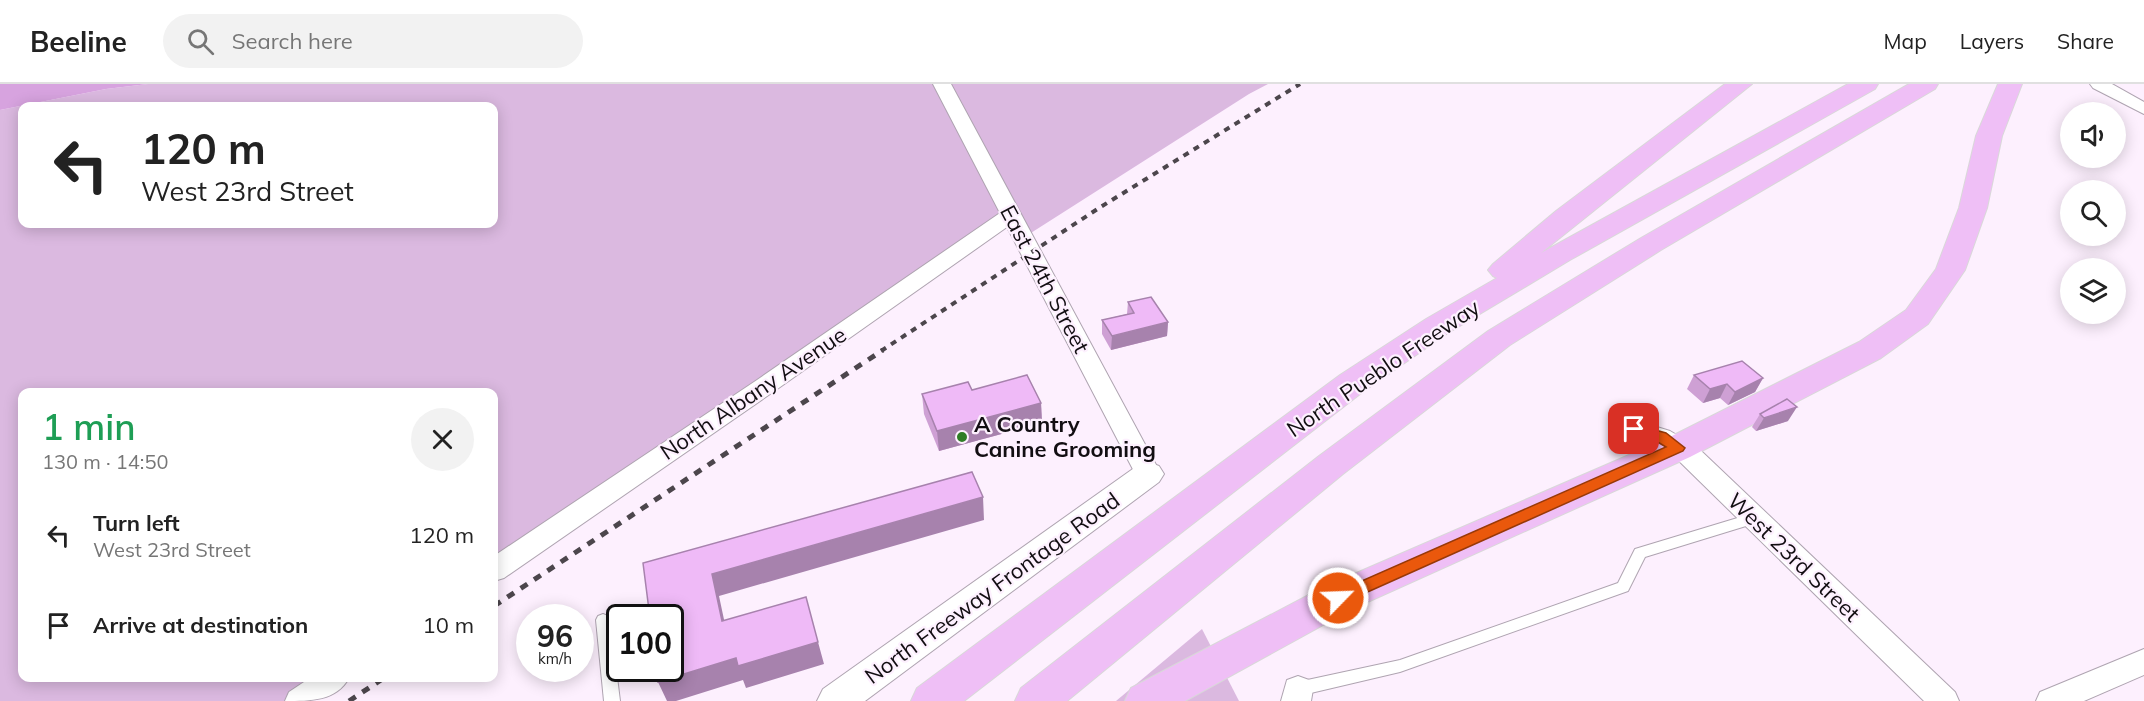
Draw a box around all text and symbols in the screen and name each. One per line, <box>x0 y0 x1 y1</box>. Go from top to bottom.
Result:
search box <box>163 14 583 68</box>
text: Beeline <box>30 24 127 59</box>
icon: search <box>184 25 217 58</box>
text: Search here <box>232 27 353 55</box>
text: Map <box>1884 28 1927 54</box>
text: Layers <box>1960 28 2024 54</box>
text: Share <box>2057 28 2114 54</box>
map controls <box>2060 102 2126 324</box>
button: sound <box>2060 102 2126 168</box>
text: 120 m <box>141 122 266 175</box>
icon: left <box>42 126 120 204</box>
text: West 23rd Street <box>141 174 354 208</box>
button: search <box>2060 180 2126 246</box>
street label: East 24th Street <box>994 200 1096 358</box>
button: layers <box>2060 258 2126 324</box>
street label: North Pueblo Freeway <box>1281 293 1485 443</box>
street label: North Albany Avenue <box>655 320 851 466</box>
pin <box>1608 403 1659 454</box>
text: 1 min <box>42 404 136 449</box>
button: close <box>411 408 474 471</box>
place label: A Country Canine Grooming <box>974 410 1156 463</box>
icon: arrive <box>1617 412 1650 445</box>
marker: A Country Canine Grooming <box>955 430 969 444</box>
text: 130 m · 14:50 <box>42 449 168 474</box>
street label: North Freeway Frontage Road <box>859 486 1125 690</box>
street label: West 23rd Street <box>1722 487 1866 628</box>
text: Turn left <box>93 509 180 537</box>
icon: left <box>42 519 75 552</box>
text: 120 m <box>409 521 474 549</box>
text: West 23rd Street <box>93 537 251 562</box>
position arrow <box>1306 566 1370 630</box>
speed limit sign: 100 <box>606 604 684 682</box>
icon: arrive <box>42 609 75 642</box>
text: Arrive at destination <box>93 611 308 639</box>
text: 10 m <box>423 611 474 639</box>
text: 96 <box>537 617 573 655</box>
text: km/h <box>538 649 572 668</box>

